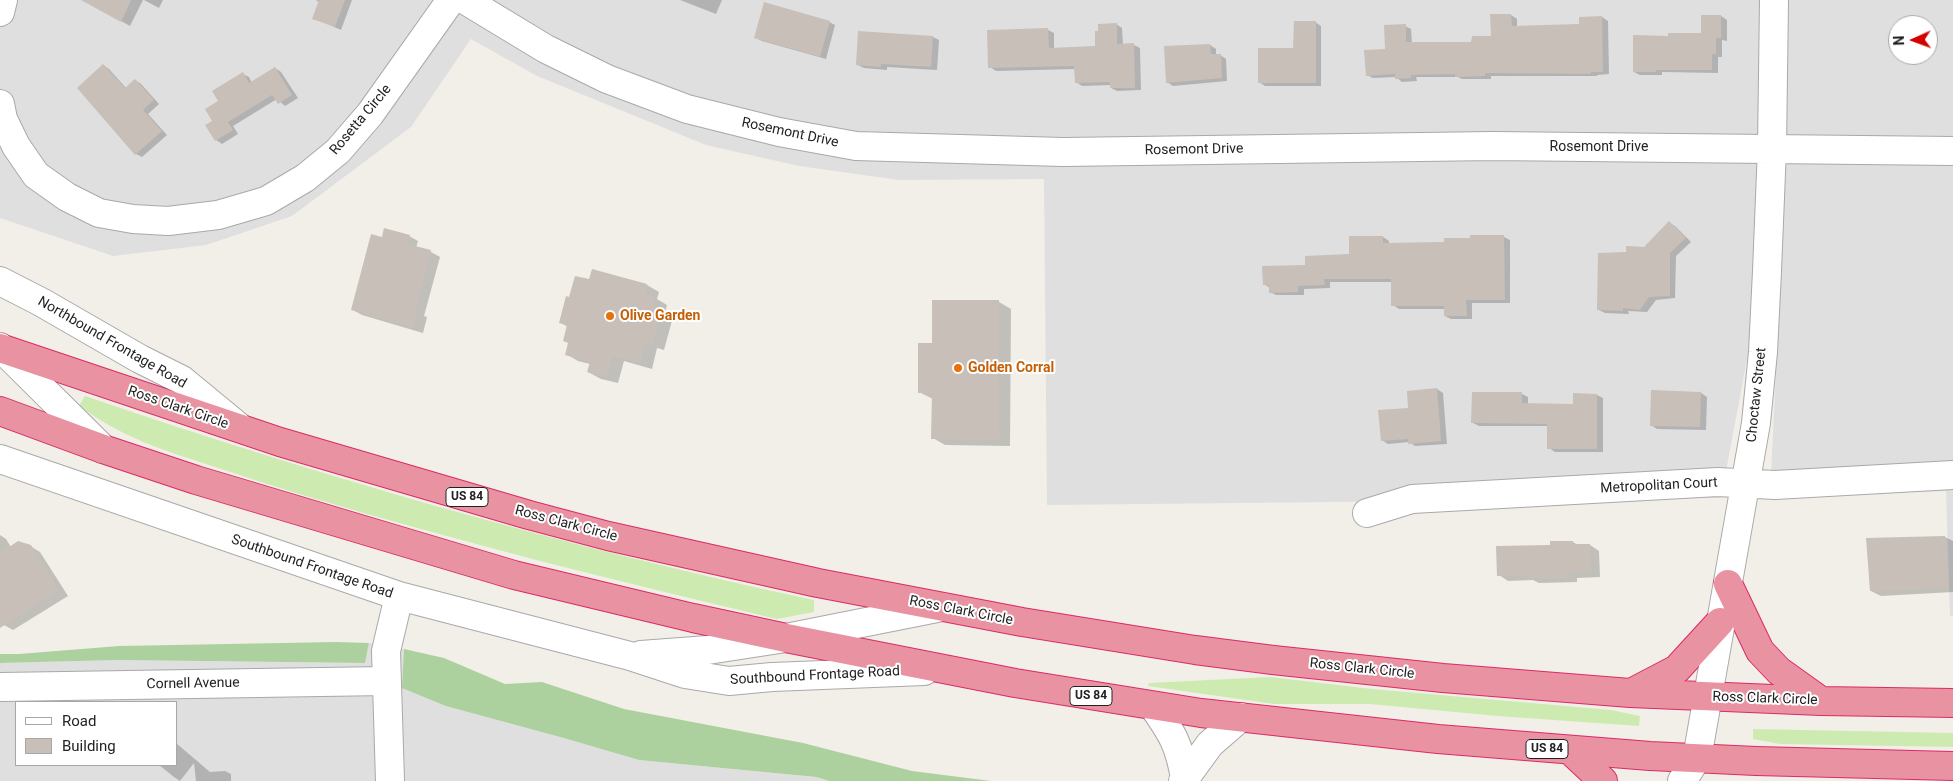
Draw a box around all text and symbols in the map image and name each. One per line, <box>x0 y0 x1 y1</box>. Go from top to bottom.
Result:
north arrow <box>1888 15 1938 65</box>
text: N <box>1891 35 1907 46</box>
street label: Rosetta Circle <box>327 81 395 159</box>
street label: Rosemont Drive <box>740 115 840 151</box>
street label: Rosemont Drive <box>1550 139 1648 155</box>
street label: Rosemont Drive <box>1144 141 1244 159</box>
street label: Northbound Frontage Road <box>35 293 189 393</box>
place label: Olive Garden <box>620 308 700 324</box>
marker: Olive Garden <box>604 310 616 322</box>
street label: Choctaw Street <box>1744 347 1770 443</box>
place label: Golden Corral <box>968 360 1054 376</box>
marker: Golden Corral <box>952 362 964 374</box>
street label: Ross Clark Circle <box>125 383 231 433</box>
street label: Metropolitan Court <box>1600 475 1718 497</box>
road number: US 84 <box>446 488 488 507</box>
street label: Ross Clark Circle <box>513 502 619 546</box>
street label: Southbound Frontage Road <box>229 531 395 603</box>
street label: Ross Clark Circle <box>908 593 1014 629</box>
street label: Ross Clark Circle <box>1309 655 1415 683</box>
street label: Southbound Frontage Road <box>730 663 900 689</box>
street label: Cornell Avenue <box>146 675 240 693</box>
road number: US 84 <box>1070 686 1112 706</box>
street label: Ross Clark Circle <box>1712 689 1818 709</box>
legend <box>15 701 178 766</box>
text: Road <box>62 712 96 730</box>
text: Building <box>62 737 116 755</box>
road number: US 84 <box>1526 740 1568 759</box>

